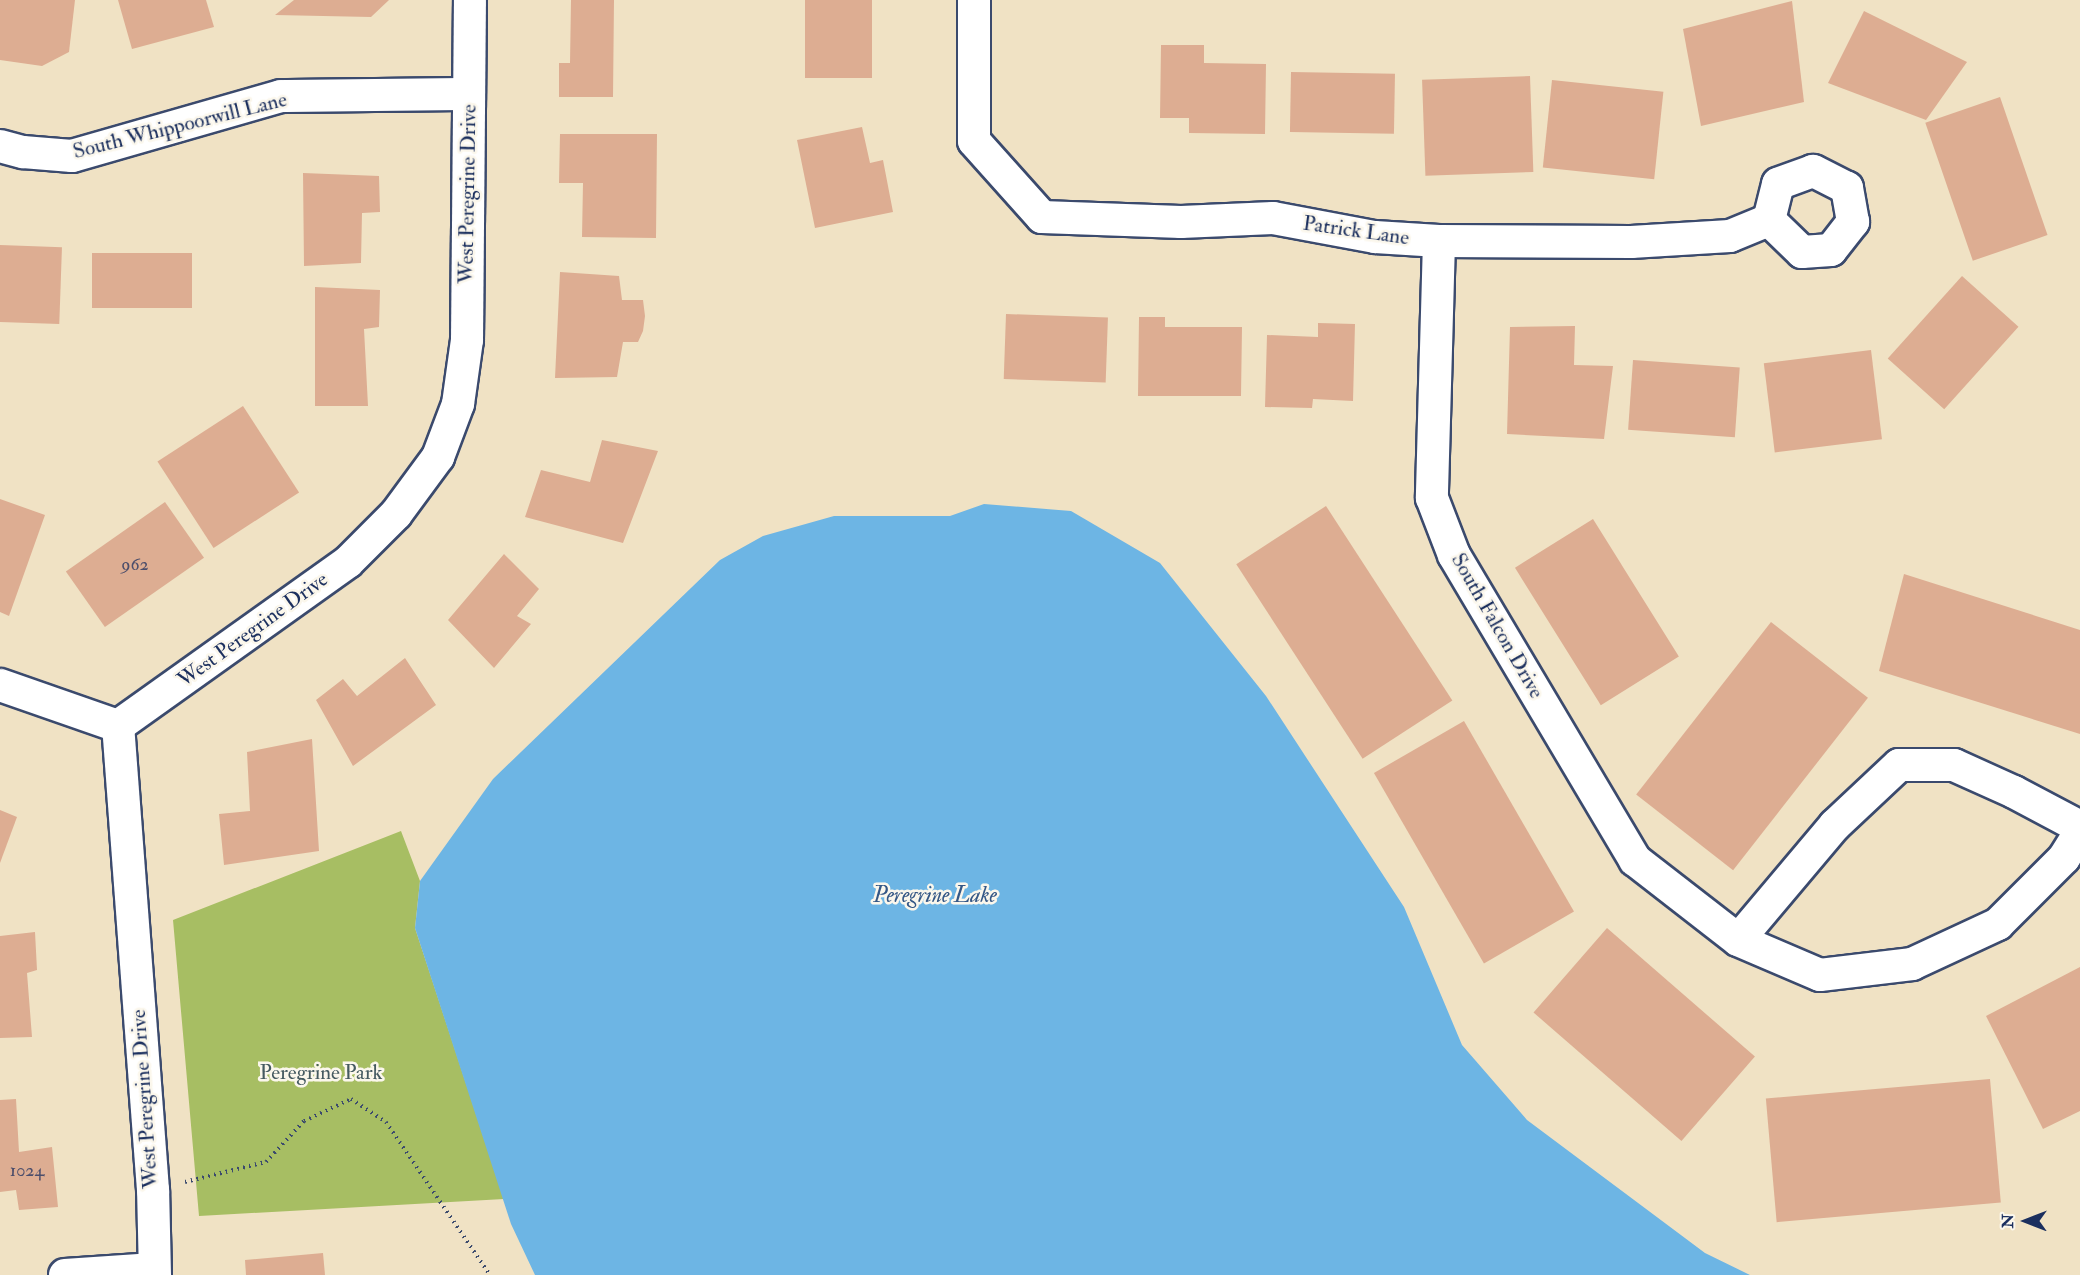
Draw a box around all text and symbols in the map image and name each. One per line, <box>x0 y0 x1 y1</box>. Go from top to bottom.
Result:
street label: South Whippoorwill Lane <box>71 87 289 165</box>
street label: West Peregrine Drive <box>454 104 482 284</box>
street label: Patrick Lane <box>1301 211 1411 251</box>
street label: South Falcon Drive <box>1445 549 1549 703</box>
house number: 962 <box>121 554 149 576</box>
street label: West Peregrine Drive <box>173 567 333 693</box>
water label: Peregrine Lake <box>873 883 997 909</box>
street label: West Peregrine Drive <box>126 1009 164 1189</box>
park label: Peregrine Park <box>259 1060 383 1086</box>
house number: 1024 <box>10 1160 44 1182</box>
north arrow <box>1996 1191 2056 1251</box>
text: N <box>1998 1214 2018 1228</box>

